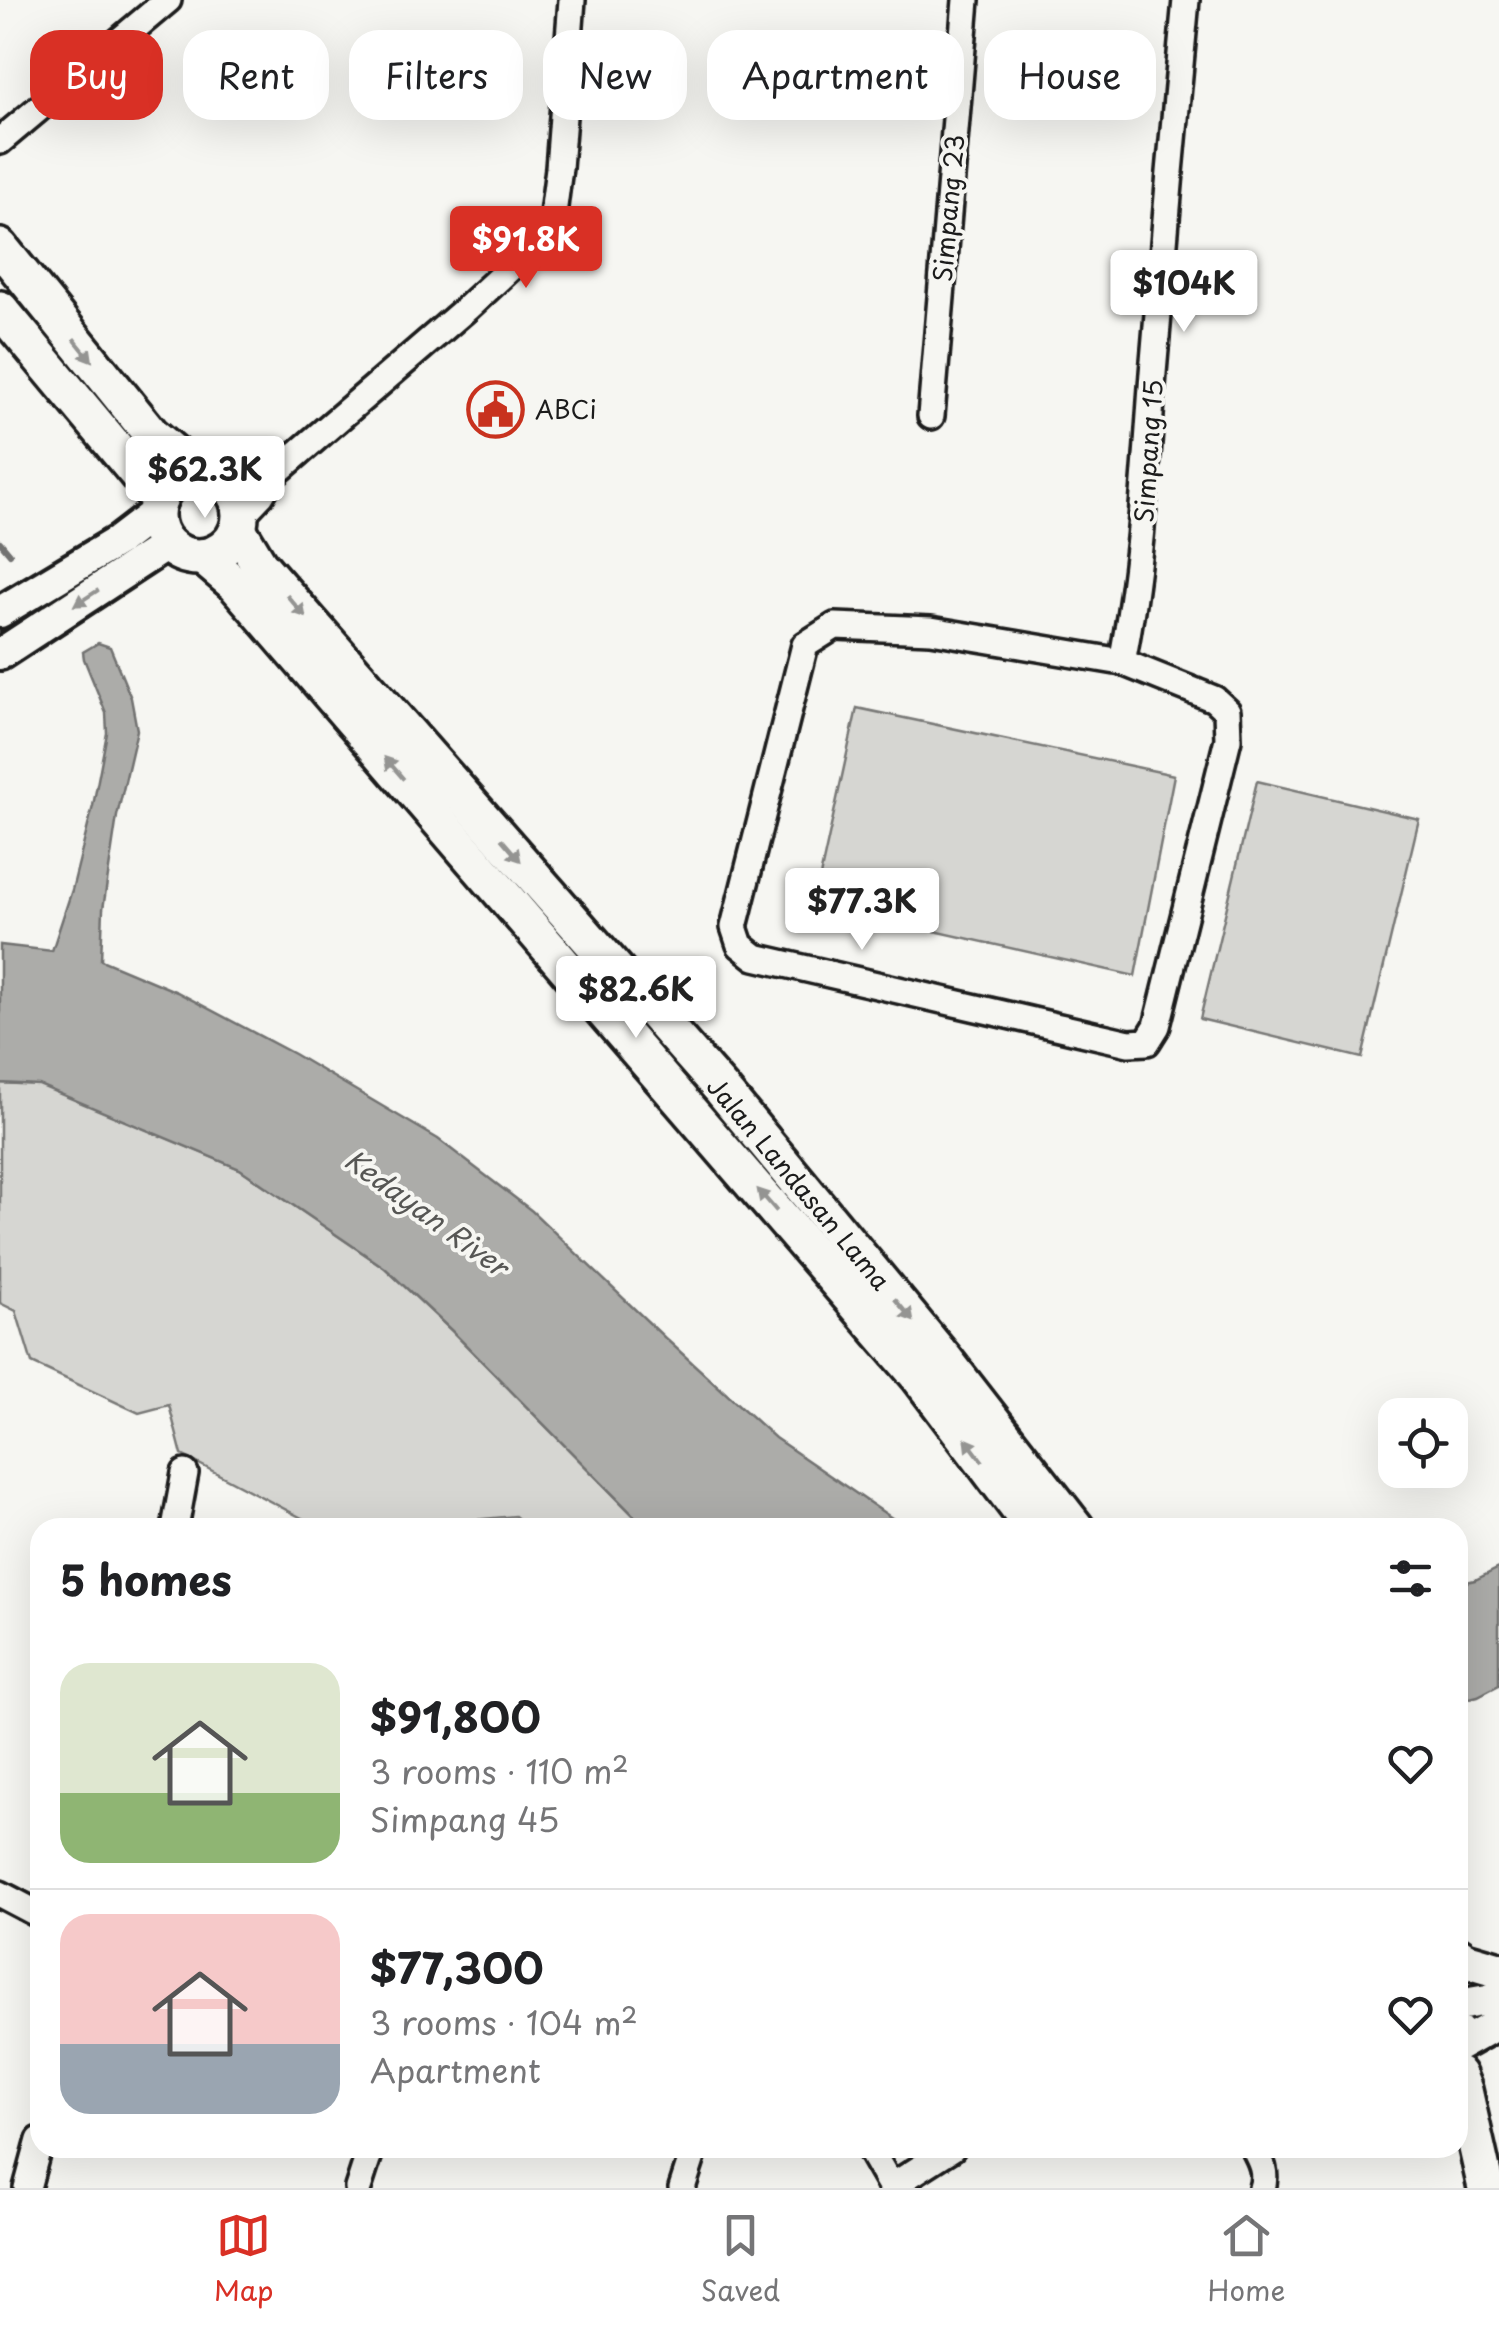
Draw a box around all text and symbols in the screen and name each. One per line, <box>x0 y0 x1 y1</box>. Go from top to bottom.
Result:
chip: Buy <box>30 30 163 120</box>
chip: Rent <box>183 30 329 120</box>
chip: Filters <box>349 30 523 120</box>
chip: New <box>543 30 687 120</box>
chip: Apartment <box>707 30 964 120</box>
chip: House <box>984 30 1156 120</box>
street label: Simpang 23 <box>923 133 973 283</box>
pin: $91.8K <box>445 206 607 291</box>
text: $91.8K <box>472 214 580 262</box>
pin: $104K <box>1114 250 1254 335</box>
text: $104K <box>1132 258 1236 306</box>
one-way arrow <box>72 338 93 363</box>
street label: Simpang 15 <box>1124 378 1172 524</box>
public building icon: ABCi <box>466 379 526 439</box>
place label: ABCi <box>535 390 596 428</box>
pin: $62.3K <box>124 436 286 521</box>
text: $62.3K <box>148 444 262 492</box>
one-way arrow <box>73 588 100 606</box>
one-way arrow <box>285 594 307 619</box>
one-way arrow <box>384 756 406 781</box>
one-way arrow <box>499 837 521 862</box>
pin: $77.3K <box>781 868 943 953</box>
text: $77.3K <box>807 876 917 924</box>
pin: $82.6K <box>555 956 717 1041</box>
text: $82.6K <box>578 964 694 1012</box>
street label: Jalan Landasan Lama <box>698 1068 900 1298</box>
water label: Kedayan River <box>336 1138 520 1288</box>
one-way arrow <box>757 1187 778 1212</box>
one-way arrow <box>893 1297 914 1322</box>
map controls <box>1378 1398 1468 1488</box>
button: locate <box>1378 1398 1468 1488</box>
one-way arrow <box>965 1437 985 1463</box>
text: 5 homes <box>60 1547 232 1610</box>
icon: filters <box>1383 1551 1438 1606</box>
text: $91,800 <box>370 1684 541 1747</box>
icon: home <box>140 1703 260 1823</box>
icon: heart <box>1383 1736 1438 1791</box>
text: 3 rooms · 110 m² <box>370 1747 629 1795</box>
text: Simpang 45 <box>370 1795 559 1843</box>
text: $77,300 <box>370 1935 544 1998</box>
icon: home <box>140 1954 260 2074</box>
icon: heart <box>1383 1987 1438 2042</box>
text: 3 rooms · 104 m² <box>370 1998 638 2046</box>
text: Apartment <box>370 2046 541 2094</box>
tab: Map <box>214 2208 273 2311</box>
tab: Saved <box>701 2208 780 2311</box>
tab: Home <box>1207 2208 1285 2311</box>

